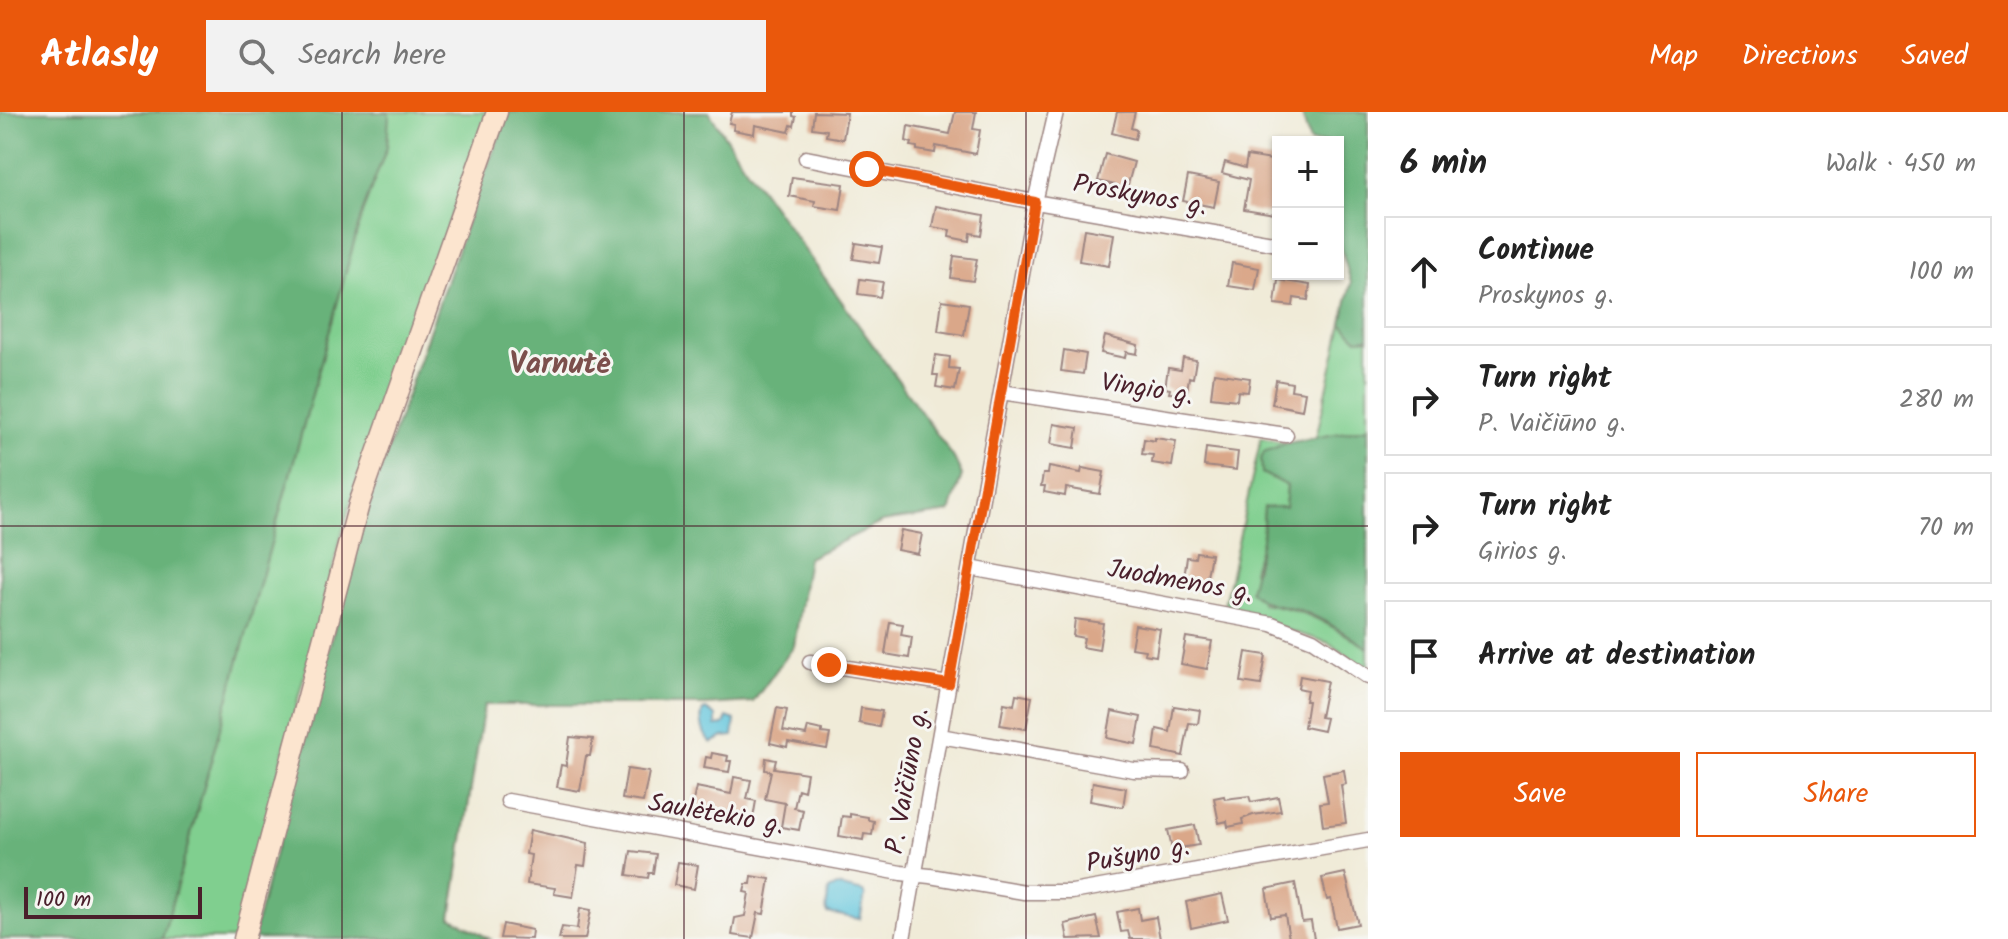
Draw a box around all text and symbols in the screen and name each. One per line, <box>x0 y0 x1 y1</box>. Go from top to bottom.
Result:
search box <box>206 20 766 92</box>
text: Atlasly <box>40 26 158 86</box>
text: Search here <box>298 32 446 80</box>
icon: search <box>234 34 278 78</box>
text: Map <box>1649 34 1698 79</box>
text: Directions <box>1742 34 1858 79</box>
text: Saved <box>1902 34 1968 79</box>
map controls <box>1272 136 1344 280</box>
button: + <box>1272 136 1344 208</box>
text: 6 min <box>1400 137 1487 191</box>
text: Walk · 450 m <box>1825 143 1976 185</box>
route start <box>849 151 885 187</box>
street label: Proskynos g. <box>1070 164 1210 228</box>
button: − <box>1272 208 1344 280</box>
text: Continue <box>1478 227 1594 275</box>
icon: ahead <box>1402 250 1446 294</box>
text: 100 m <box>1909 251 1974 293</box>
text: Proskynos g. <box>1478 275 1614 317</box>
district label: Varnutė <box>510 341 611 389</box>
text: Turn right <box>1478 355 1611 403</box>
street label: Vingio g. <box>1098 362 1196 418</box>
icon: right <box>1402 378 1446 422</box>
text: 280 m <box>1899 379 1974 421</box>
text: P. Vaičiūno g. <box>1478 403 1626 445</box>
text: Turn right <box>1478 483 1611 531</box>
icon: right <box>1402 506 1446 550</box>
text: 70 m <box>1918 507 1974 549</box>
text: Girios g. <box>1478 531 1567 573</box>
street label: Juodmenos g. <box>1104 549 1256 615</box>
text: Arrive at destination <box>1478 632 1755 680</box>
icon: arrive <box>1402 634 1446 678</box>
route end <box>811 647 847 683</box>
street label: P. Vaičiūno g. <box>874 705 942 857</box>
button: Save <box>1400 752 1680 837</box>
button: Share <box>1696 752 1976 837</box>
street label: Saulėtekio g. <box>645 782 787 848</box>
street label: Pušyno g. <box>1083 826 1193 886</box>
scale bar <box>24 883 202 919</box>
text: 100 m <box>36 883 91 918</box>

